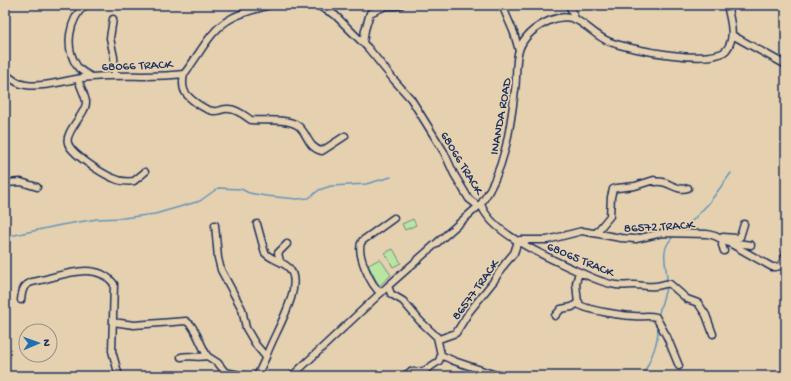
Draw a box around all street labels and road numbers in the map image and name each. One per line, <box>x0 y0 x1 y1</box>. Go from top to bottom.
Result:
street label: 68066 TRACK <box>101 58 175 75</box>
street label: INANDA ROAD <box>487 76 516 156</box>
street label: 68066 TRACK <box>436 129 487 199</box>
street label: 86572 TRACK <box>624 218 697 237</box>
street label: 68065 TRACK <box>544 239 617 282</box>
street label: 86577 TRACK <box>449 256 504 324</box>

